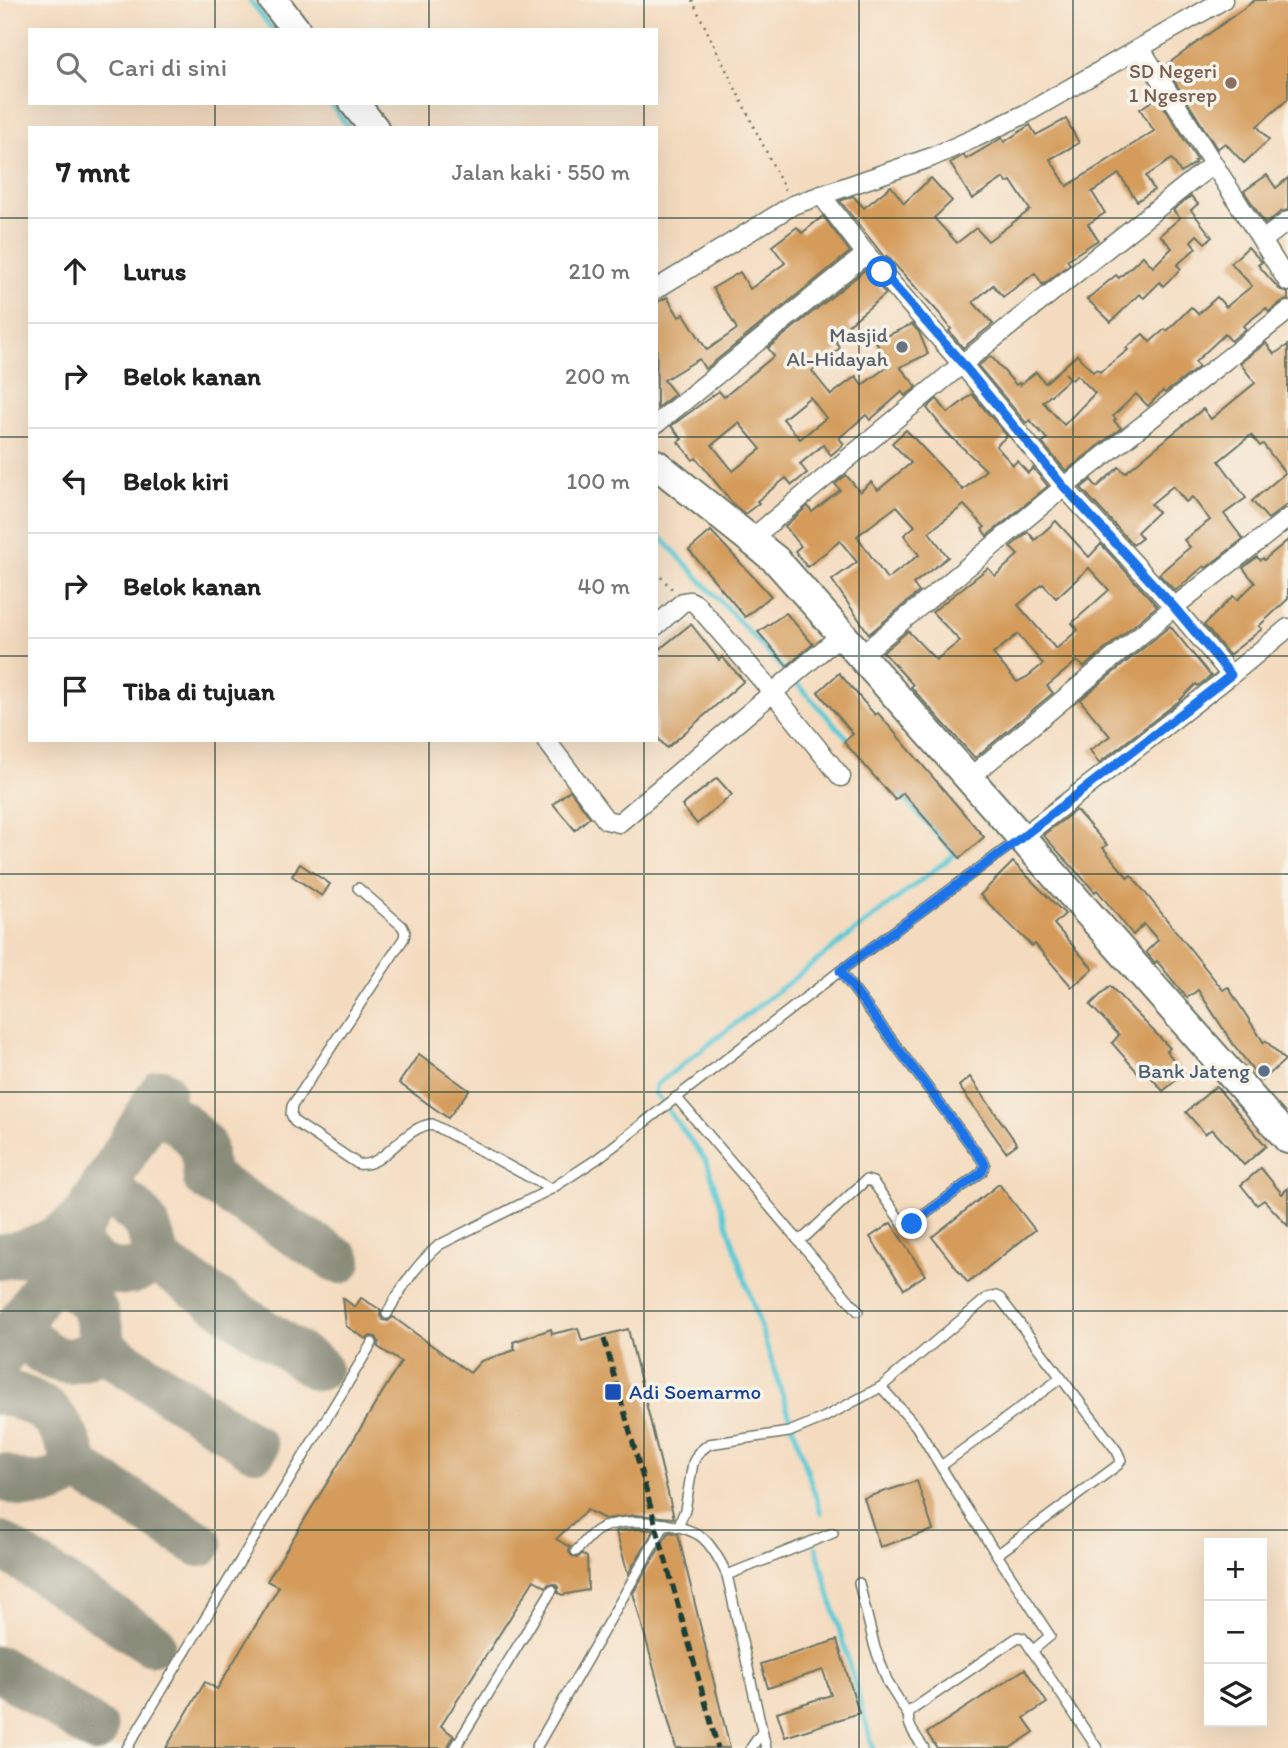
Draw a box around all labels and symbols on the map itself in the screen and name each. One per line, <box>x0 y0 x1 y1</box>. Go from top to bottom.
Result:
place label: SD Negeri 1 Ngesrep <box>1129 58 1217 107</box>
marker: SD Negeri 1 Ngesrep <box>1223 75 1239 91</box>
route start <box>866 256 897 287</box>
place label: Masjid Al-Hidayah <box>787 322 889 371</box>
marker: Masjid Al-Hidayah <box>894 339 910 355</box>
place label: Bank Jateng <box>1138 1058 1250 1083</box>
marker: Bank Jateng <box>1256 1063 1272 1079</box>
route end <box>896 1208 927 1239</box>
place label: Adi Soemarmo <box>629 1379 761 1404</box>
marker: Adi Soemarmo <box>603 1382 623 1402</box>

